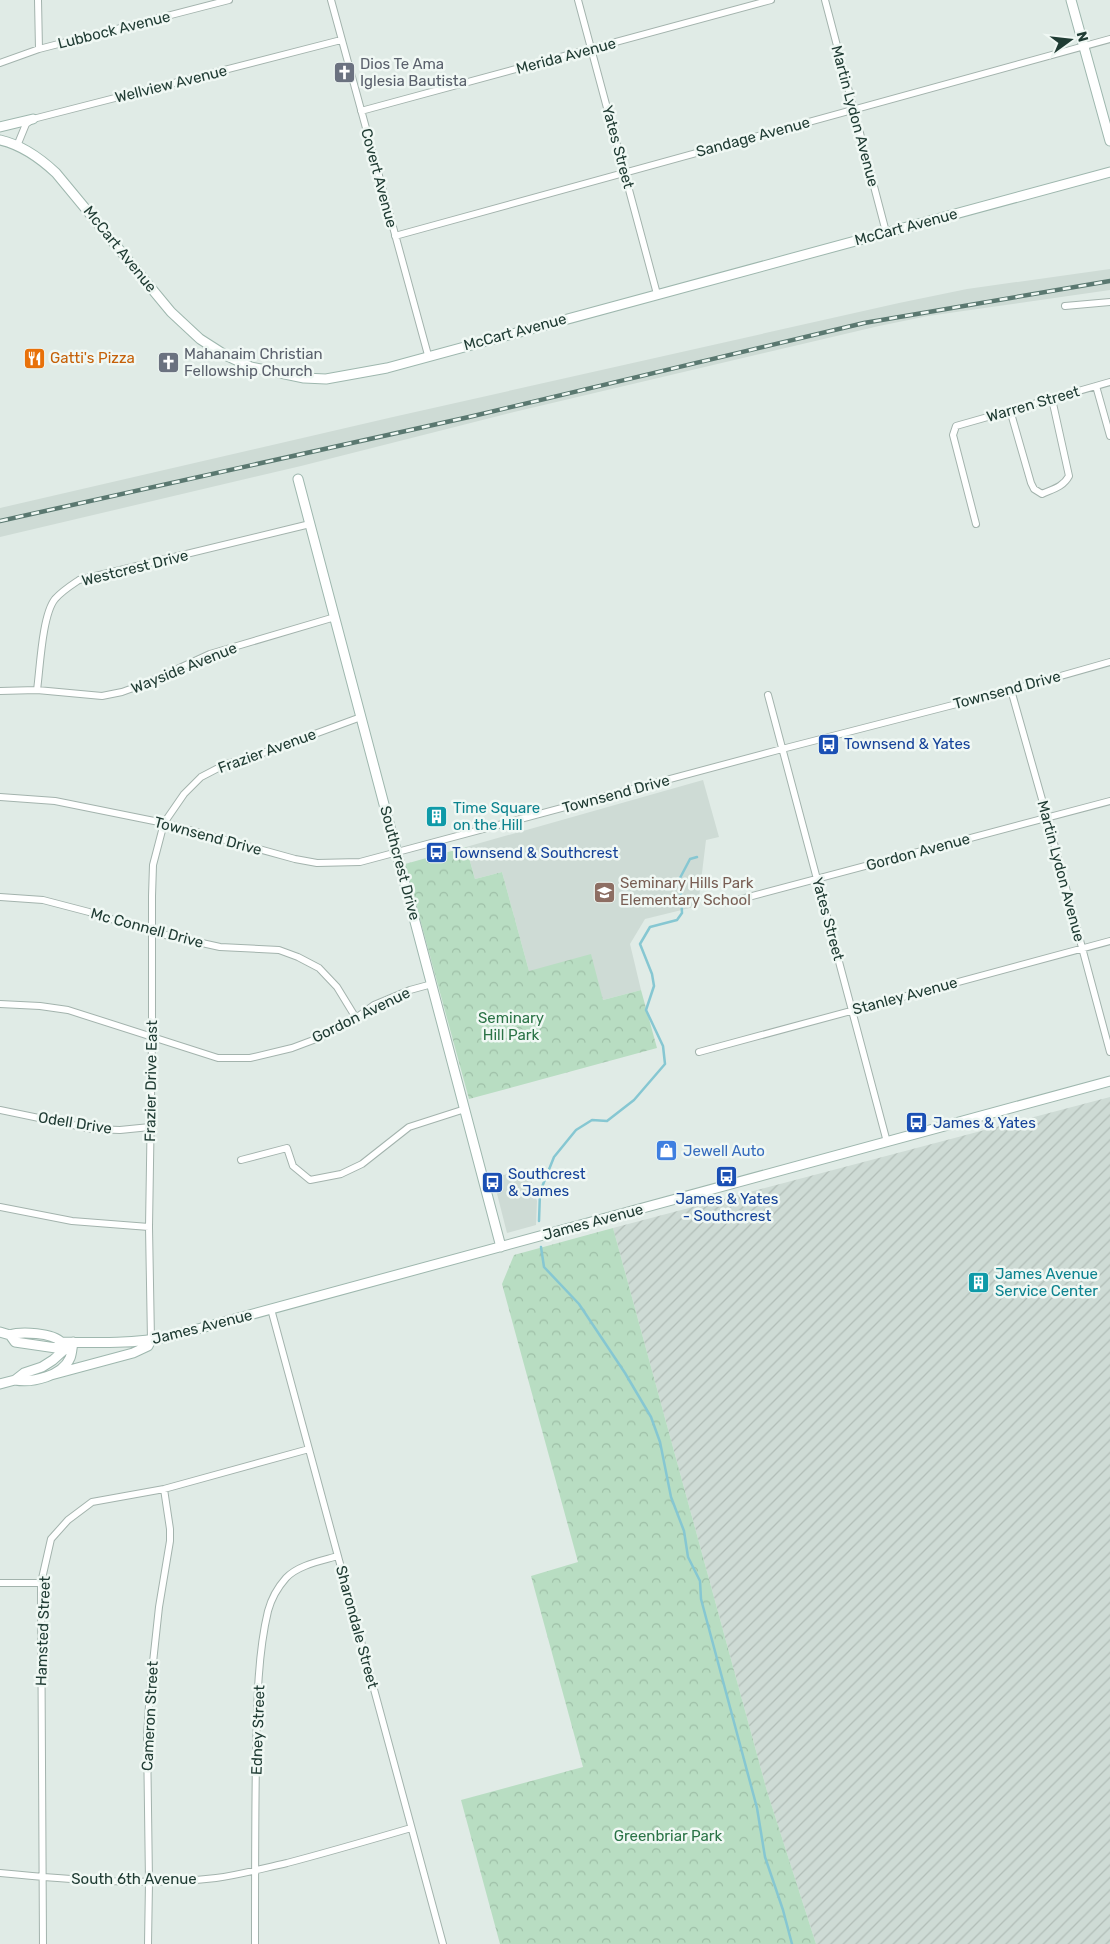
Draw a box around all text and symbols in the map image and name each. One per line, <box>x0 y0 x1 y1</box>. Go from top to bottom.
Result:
street label: Lubbock Avenue <box>56 7 172 53</box>
north arrow <box>1045 15 1095 65</box>
text: N <box>1073 30 1092 44</box>
street label: Merida Avenue <box>514 34 618 78</box>
street label: Martin Lydon Avenue <box>827 43 883 189</box>
place label: Dios Te Ama Iglesia Bautista <box>360 55 467 90</box>
street label: Wellview Avenue <box>113 61 229 107</box>
church icon: Dios Te Ama Iglesia Bautista <box>332 61 356 85</box>
street label: Yates Street <box>598 103 638 191</box>
street label: Sandage Avenue <box>694 113 812 161</box>
street label: Covert Avenue <box>357 126 401 230</box>
street label: McCart Avenue <box>80 202 160 296</box>
street label: McCart Avenue <box>853 205 959 249</box>
street label: McCart Avenue <box>462 310 568 354</box>
place label: Mahanaim Christian Fellowship Church <box>184 345 323 380</box>
restaurant icon: Gatti's Pizza <box>22 346 46 370</box>
place label: Gatti's Pizza <box>50 349 135 367</box>
church icon: Mahanaim Christian Fellowship Church <box>156 351 180 375</box>
street label: Warren Street <box>984 382 1082 426</box>
street label: Westcrest Drive <box>80 546 190 590</box>
street label: Wayside Avenue <box>129 639 239 697</box>
street label: Townsend Drive <box>951 667 1063 713</box>
street label: Frazier Avenue <box>215 725 319 777</box>
bus stop icon: Townsend & Yates <box>816 732 840 756</box>
place label: Townsend & Yates <box>844 735 971 753</box>
street label: Townsend Drive <box>560 771 672 817</box>
street label: Martin Lydon Avenue <box>1033 798 1089 944</box>
place label: Time Square on the Hill <box>453 799 540 834</box>
street label: Southcrest Drive <box>376 804 424 922</box>
building icon: Time Square on the Hill <box>425 805 449 829</box>
street label: Townsend Drive <box>152 813 264 859</box>
street label: Gordon Avenue <box>864 829 972 875</box>
bus stop icon: Townsend & Southcrest <box>424 841 448 865</box>
place label: Townsend & Southcrest <box>452 844 618 862</box>
place label: Seminary Hills Park Elementary School <box>620 874 754 909</box>
street label: Yates Street <box>808 875 848 963</box>
school or university icon: Seminary Hills Park Elementary School <box>592 880 616 904</box>
street label: Mc Connell Drive <box>89 904 205 952</box>
street label: Stanley Avenue <box>850 973 960 1019</box>
street label: Gordon Avenue <box>309 983 413 1047</box>
park label: Seminary Hill Park <box>478 1009 544 1044</box>
street label: Frazier Drive East <box>141 1020 161 1142</box>
street label: Odell Drive <box>37 1108 113 1138</box>
bus stop icon: James & Yates <box>905 1111 929 1135</box>
place label: James & Yates <box>933 1114 1036 1132</box>
shop icon: Jewell Auto <box>655 1139 679 1163</box>
place label: Jewell Auto <box>683 1142 765 1160</box>
bus stop icon: James & Yates - Southcrest <box>715 1164 739 1188</box>
place label: Southcrest & James <box>508 1165 586 1200</box>
bus stop icon: Southcrest & James <box>480 1171 504 1195</box>
place label: James & Yates - Southcrest <box>676 1190 779 1225</box>
street label: James Avenue <box>541 1200 645 1244</box>
place label: James Avenue Service Center <box>995 1265 1098 1300</box>
building icon: James Avenue Service Center <box>967 1271 991 1295</box>
street label: James Avenue <box>150 1306 254 1348</box>
street label: Sharondale Street <box>332 1564 382 1690</box>
street label: Hamsted Street <box>32 1575 54 1686</box>
street label: Cameron Street <box>138 1660 162 1772</box>
street label: Edney Street <box>247 1685 269 1775</box>
park label: Greenbriar Park <box>614 1827 722 1845</box>
street label: South 6th Avenue <box>71 1870 197 1888</box>

